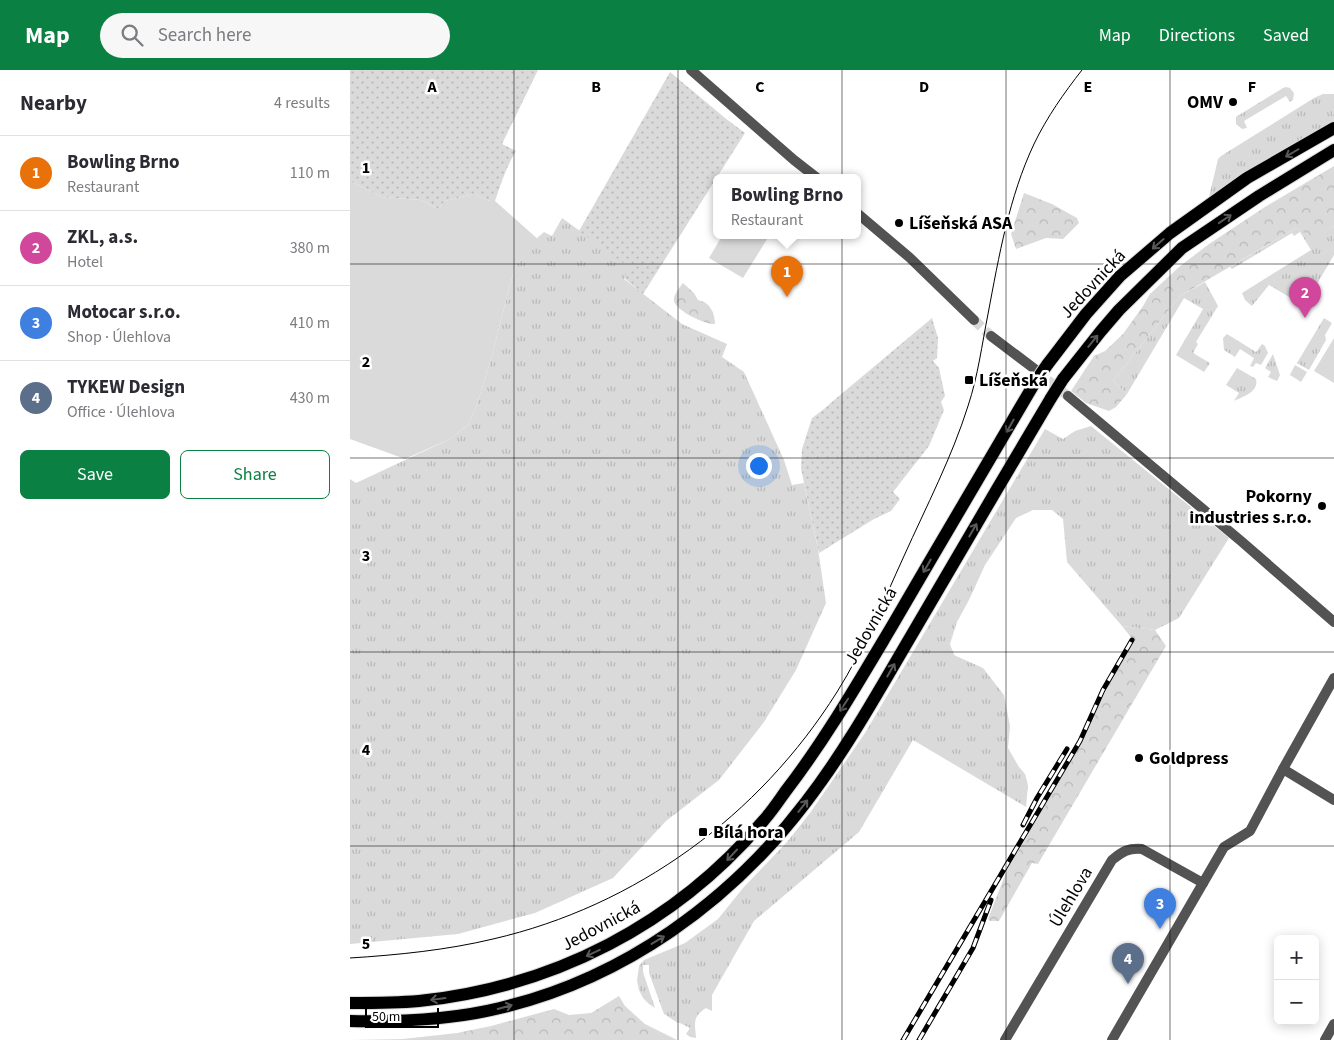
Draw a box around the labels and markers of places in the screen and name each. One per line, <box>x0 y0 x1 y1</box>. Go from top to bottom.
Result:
place label: OMV <box>1187 90 1224 115</box>
marker: OMV <box>1227 96 1239 108</box>
place label: Líšeňská ASA <box>909 211 1013 236</box>
marker: Líšeňská ASA <box>893 217 905 229</box>
pin: 1 <box>771 256 803 297</box>
pin: 2 <box>1289 277 1321 318</box>
place label: Líšeňská <box>979 368 1048 393</box>
marker: Líšeňská <box>963 374 975 386</box>
place label: Pokorny industries s.r.o. <box>1189 484 1313 530</box>
marker: Pokorny industries s.r.o. <box>1316 500 1328 512</box>
place label: Goldpress <box>1149 746 1229 771</box>
marker: Goldpress <box>1133 752 1145 764</box>
place label: Bílá hora <box>713 820 784 845</box>
marker: Bílá hora <box>697 826 709 838</box>
pin: 3 <box>1144 888 1176 929</box>
pin: 4 <box>1112 943 1144 984</box>

